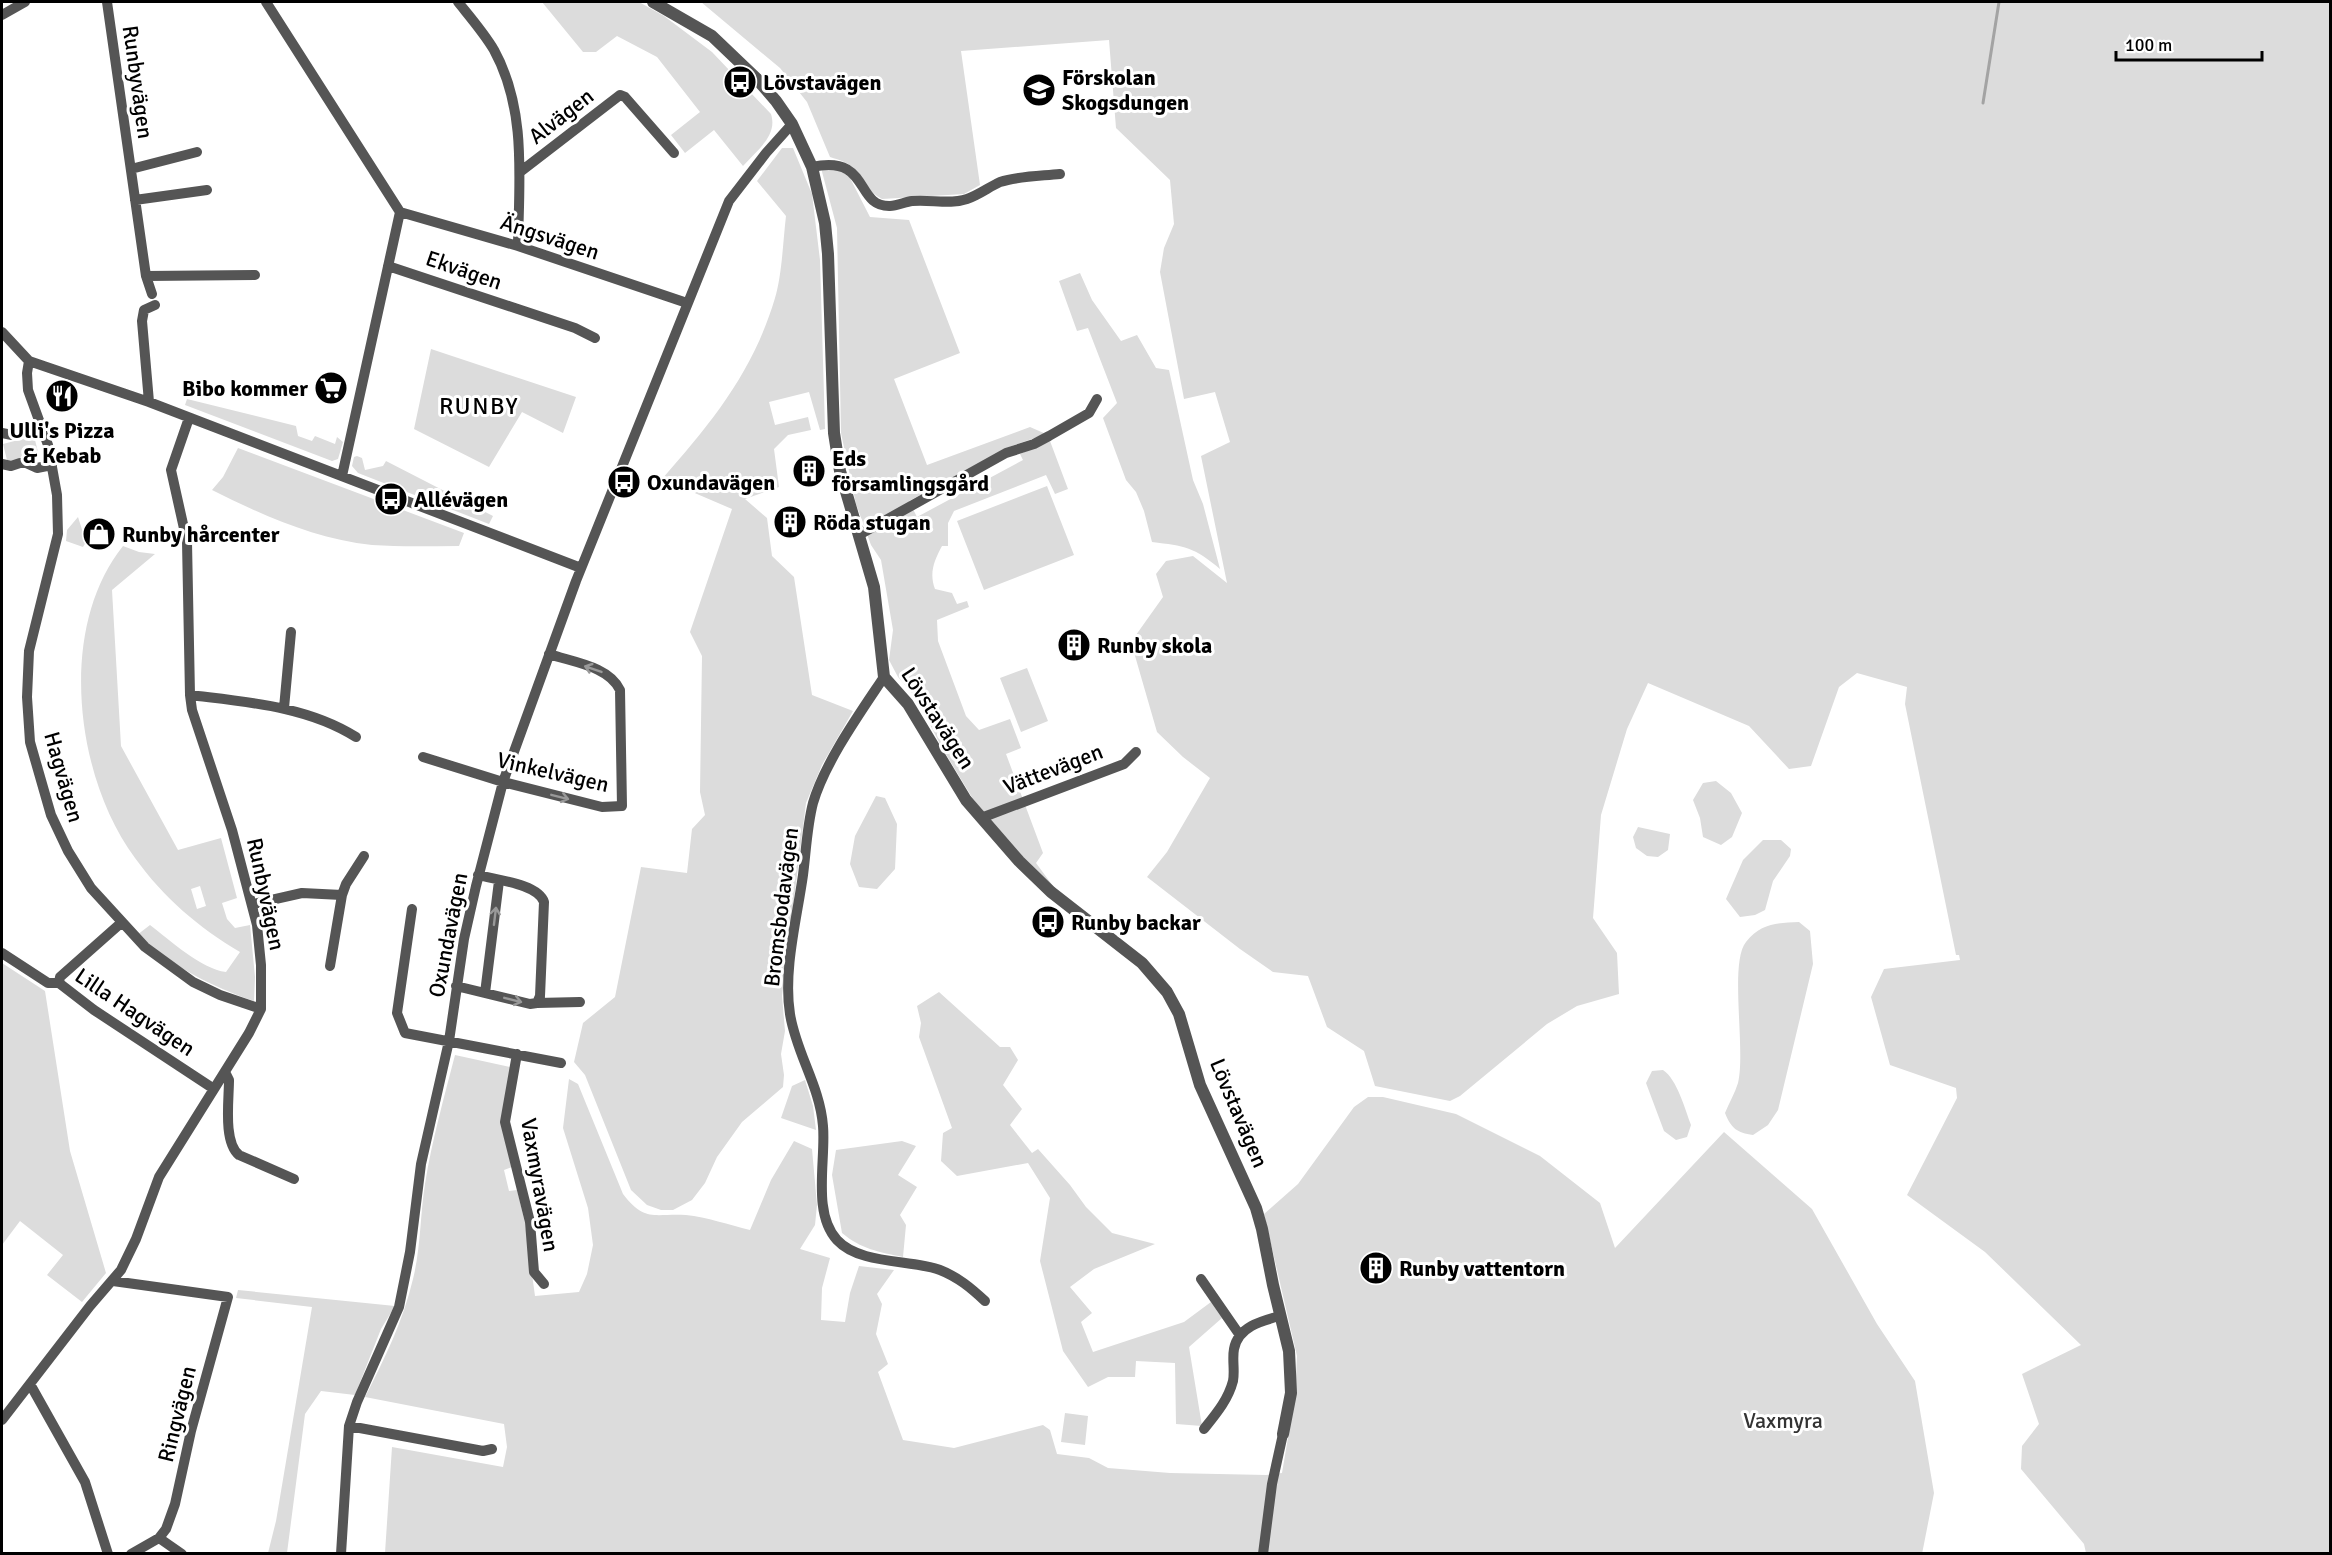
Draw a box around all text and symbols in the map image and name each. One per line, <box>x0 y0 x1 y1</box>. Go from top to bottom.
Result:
street label: Runbyvägen <box>117 24 159 140</box>
scale bar <box>2116 24 2262 62</box>
text: 100 m <box>2125 34 2172 56</box>
bus stop icon: Lövstavägen <box>722 64 758 100</box>
place label: Förskolan Skogsdungen <box>1062 64 1189 116</box>
place label: Lövstavägen <box>763 69 882 96</box>
school or university icon: Förskolan Skogsdungen <box>1021 72 1057 108</box>
street label: Alvägen <box>523 82 599 150</box>
street label: Ängsvägen <box>497 208 603 266</box>
street label: Ekvägen <box>422 244 506 296</box>
supermarket icon: Bibo kommer <box>313 370 349 406</box>
place label: Bibo kommer <box>182 375 308 402</box>
restaurant icon: Ulli's Pizza & Kebab <box>44 378 80 414</box>
district label: RUNBY <box>439 391 519 421</box>
place label: Ulli's Pizza & Kebab <box>10 417 114 469</box>
place label: Eds församlingsgård <box>831 445 989 497</box>
building icon: Eds församlingsgård <box>791 453 827 489</box>
bus stop icon: Oxundavägen <box>606 464 642 500</box>
place label: Oxundavägen <box>647 469 775 496</box>
bus stop icon: Allévägen <box>373 481 409 517</box>
place label: Allévägen <box>414 486 508 513</box>
building icon: Röda stugan <box>772 504 808 540</box>
place label: Röda stugan <box>813 509 931 536</box>
shop icon: Runby hårcenter <box>81 516 117 552</box>
place label: Runby hårcenter <box>122 521 280 548</box>
building icon: Runby skola <box>1056 627 1092 663</box>
place label: Runby skola <box>1097 632 1212 659</box>
one-way arrow <box>584 662 603 673</box>
street label: Lövstavägen <box>895 662 981 774</box>
street label: Hagvägen <box>38 728 90 826</box>
street label: Vättevägen <box>999 738 1107 800</box>
street label: Vinkelvägen <box>494 746 612 798</box>
one-way arrow <box>550 791 569 803</box>
street label: Bromsbodavägen <box>758 826 804 988</box>
street label: Runbyvägen <box>241 835 291 953</box>
street label: Oxundavägen <box>423 870 473 1000</box>
bus stop icon: Runby backar <box>1030 904 1066 940</box>
one-way arrow <box>490 907 501 926</box>
place label: Runby backar <box>1071 909 1201 936</box>
street label: Lilla Hagvägen <box>70 962 200 1062</box>
one-way arrow <box>503 995 522 1007</box>
street label: Lövstavägen <box>1204 1054 1274 1172</box>
street label: Vaxmyravägen <box>515 1116 565 1254</box>
building icon: Runby vattentorn <box>1358 1250 1394 1286</box>
place label: Runby vattentorn <box>1399 1255 1565 1282</box>
street label: Ringvägen <box>152 1363 202 1465</box>
park label: Vaxmyra <box>1743 1407 1823 1434</box>

